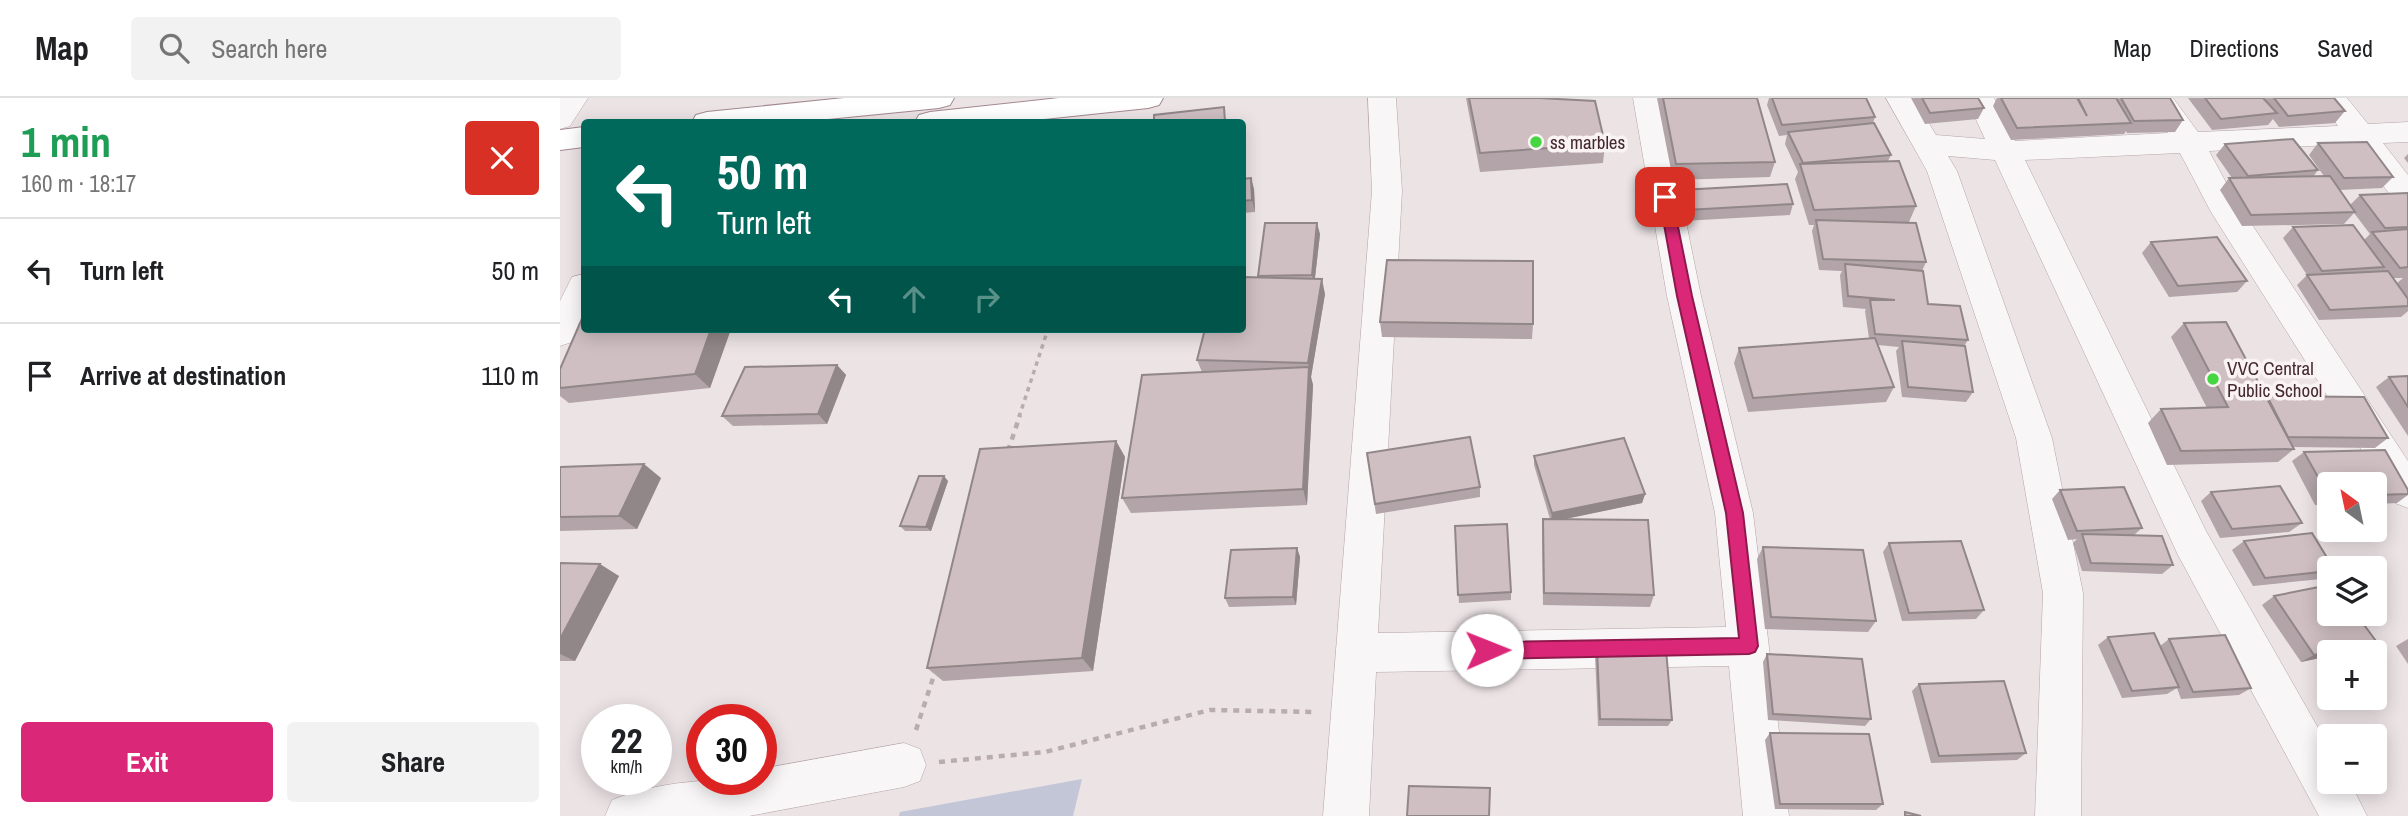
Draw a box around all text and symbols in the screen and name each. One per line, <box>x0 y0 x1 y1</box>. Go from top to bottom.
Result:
search box <box>131 17 621 80</box>
text: Map <box>35 26 89 70</box>
icon: search <box>155 29 193 67</box>
text: Search here <box>211 31 327 66</box>
text: Map <box>2113 32 2151 64</box>
text: Directions <box>2189 32 2279 64</box>
text: Saved <box>2317 32 2373 64</box>
text: 1 min <box>21 114 111 170</box>
button: close <box>465 121 539 195</box>
place label: ss marbles <box>1550 129 1626 155</box>
marker: ss marbles <box>1528 134 1544 150</box>
text: 50 m <box>717 138 809 204</box>
icon: left <box>602 147 693 238</box>
pin <box>1635 167 1695 227</box>
text: 160 m · 18:17 <box>21 168 136 199</box>
icon: arrive <box>1646 178 1684 216</box>
text: Turn left <box>717 201 811 244</box>
icon: left <box>21 252 59 290</box>
text: Turn left <box>80 253 164 288</box>
text: 50 m <box>492 253 539 288</box>
icon: left <box>822 280 860 318</box>
icon: ahead <box>895 280 933 318</box>
icon: right <box>968 280 1006 318</box>
place label: VVC Central Public School <box>2227 355 2322 403</box>
icon: arrive <box>21 357 59 395</box>
text: Arrive at destination <box>80 358 286 393</box>
text: 110 m <box>481 358 539 393</box>
marker: VVC Central Public School <box>2205 371 2221 387</box>
north arrow <box>2317 472 2387 542</box>
map controls <box>2317 472 2387 794</box>
button: layers <box>2317 556 2387 626</box>
position arrow <box>1450 613 1524 687</box>
button: + <box>2317 640 2387 710</box>
speed limit sign: 30 <box>686 704 777 795</box>
text: 22 <box>611 717 642 764</box>
button: Exit <box>21 722 273 802</box>
button: Share <box>287 722 539 802</box>
button: − <box>2317 724 2387 794</box>
text: km/h <box>611 754 643 779</box>

